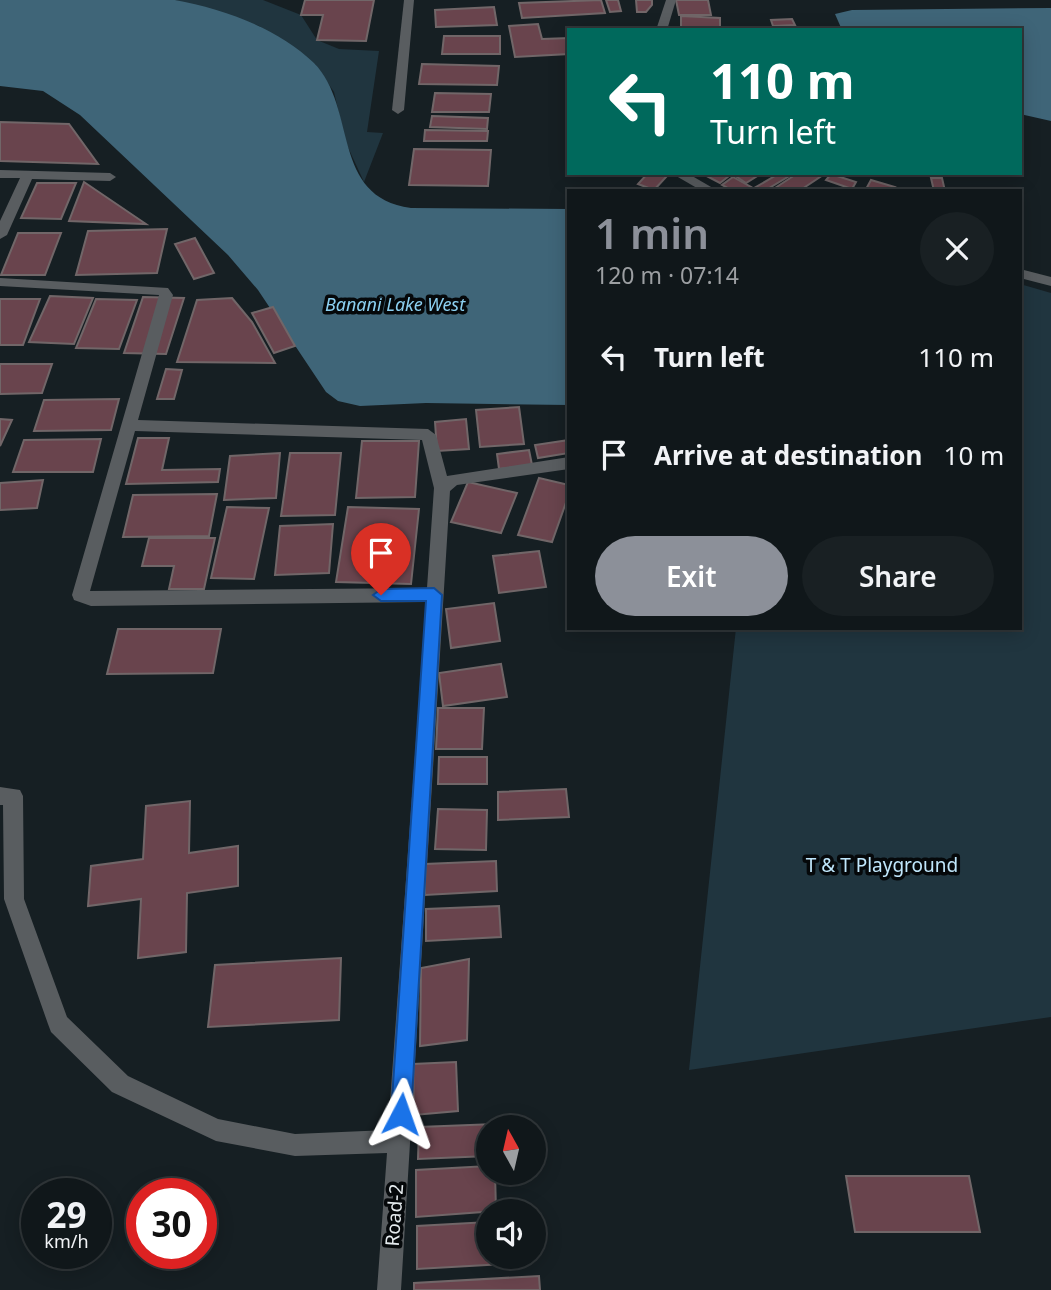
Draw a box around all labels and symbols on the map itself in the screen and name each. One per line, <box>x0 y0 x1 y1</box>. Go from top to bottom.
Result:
water label: Banani Lake West <box>325 292 466 316</box>
pin <box>351 523 411 595</box>
park label: T & T Playground <box>806 852 958 878</box>
position arrow <box>364 1077 438 1151</box>
north arrow <box>476 1115 546 1185</box>
speed limit sign: 30 <box>126 1178 217 1269</box>
street label: Road-2 <box>379 1183 409 1247</box>

